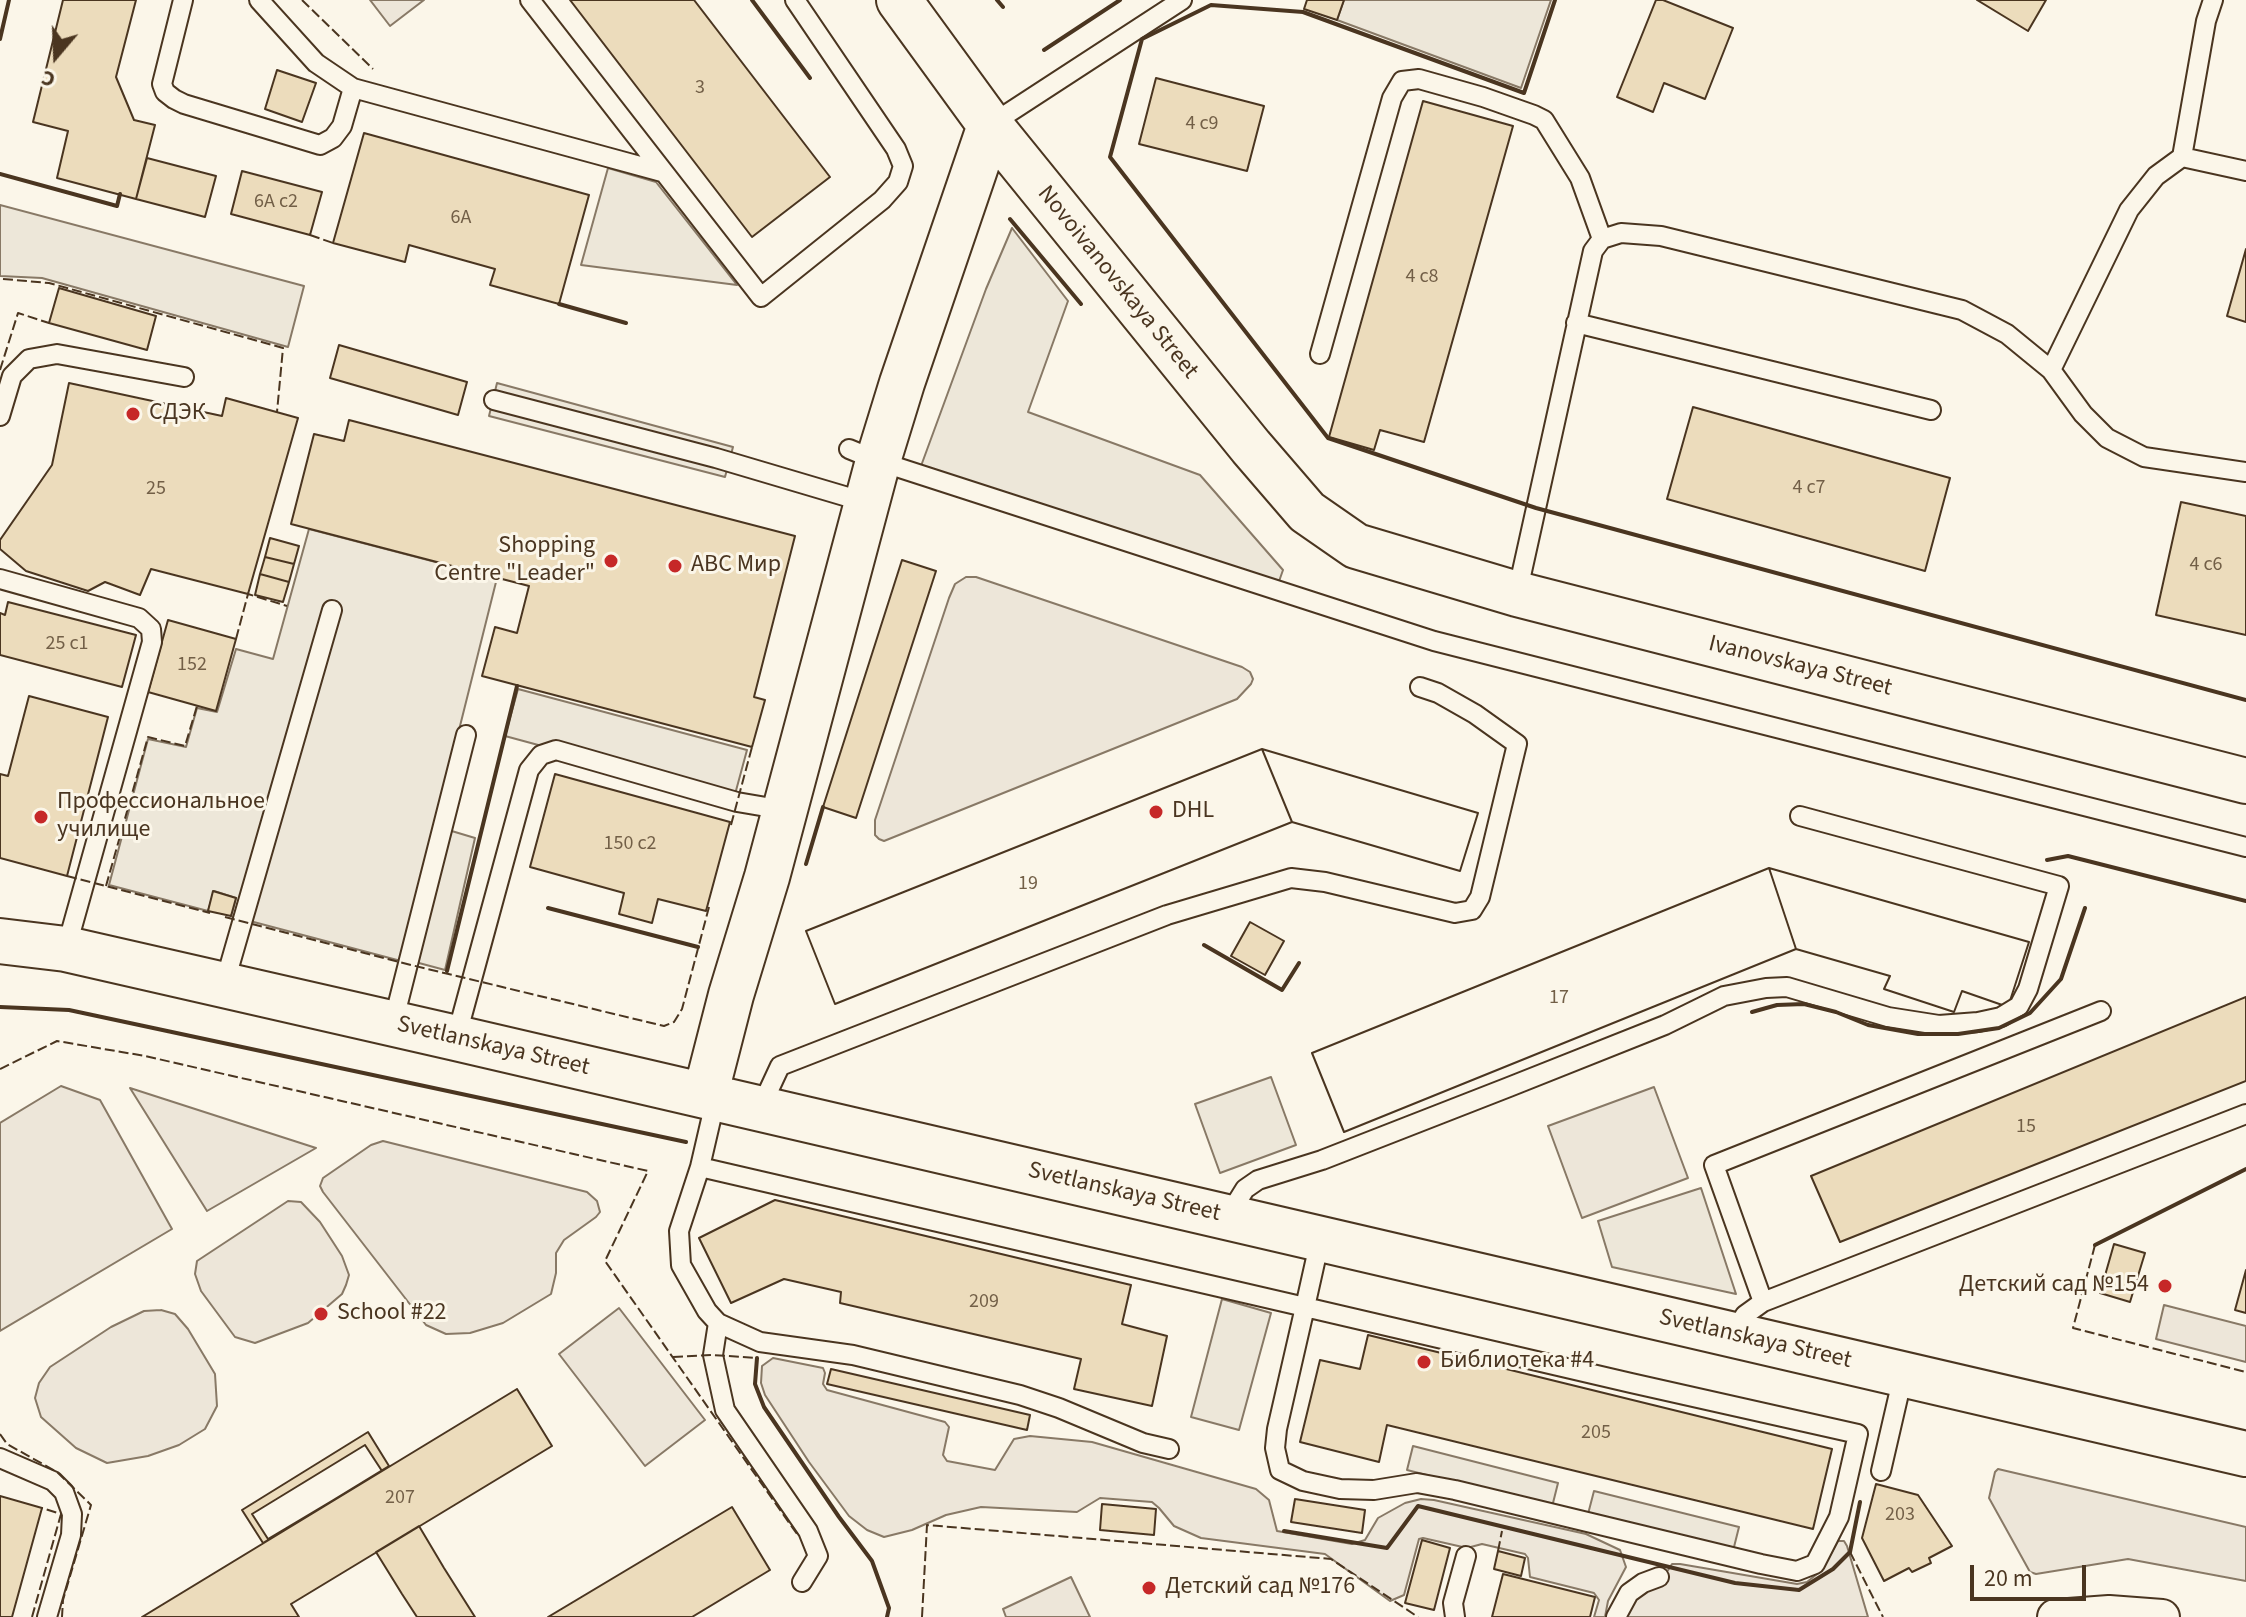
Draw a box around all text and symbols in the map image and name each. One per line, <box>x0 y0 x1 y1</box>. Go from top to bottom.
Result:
north arrow <box>16 16 96 96</box>
text: С <box>37 61 59 96</box>
house number: 3 <box>695 77 705 101</box>
house number: 4 с9 <box>1186 113 1218 137</box>
street label: Novoivanovskaya Street <box>1030 181 1204 385</box>
house number: 6А с2 <box>254 191 298 215</box>
house number: 6А <box>451 207 471 231</box>
house number: 4 с8 <box>1406 266 1438 290</box>
place label: СДЭК <box>149 400 206 428</box>
marker: СДЭК <box>124 405 142 423</box>
house number: 4 с7 <box>1793 477 1825 501</box>
house number: 25 <box>146 478 166 502</box>
place label: Shopping Centre "Leader" <box>434 533 595 589</box>
marker: Shopping Centre "Leader" <box>602 552 620 570</box>
place label: ABC Мир <box>691 552 781 580</box>
house number: 4 с6 <box>2190 554 2222 578</box>
marker: ABC Мир <box>666 557 684 575</box>
street label: Ivanovskaya Street <box>1705 630 1895 704</box>
house number: 25 с1 <box>46 633 88 657</box>
house number: 152 <box>177 654 207 678</box>
place label: Профессиональное училище <box>57 789 265 845</box>
place label: DHL <box>1172 798 1214 826</box>
marker: DHL <box>1147 803 1165 821</box>
marker: Профессиональное училище <box>32 808 50 826</box>
house number: 150 с2 <box>604 833 656 857</box>
house number: 19 <box>1018 873 1038 897</box>
house number: 17 <box>1549 987 1569 1011</box>
street label: Svetlanskaya Street <box>394 1011 592 1083</box>
house number: 15 <box>2016 1116 2036 1140</box>
street label: Svetlanskaya Street <box>1025 1157 1223 1229</box>
place label: Детский сад №154 <box>1959 1272 2149 1300</box>
marker: Детский сад №154 <box>2156 1277 2174 1295</box>
house number: 209 <box>969 1291 999 1315</box>
place label: School #22 <box>337 1300 447 1328</box>
street label: Svetlanskaya Street <box>1656 1304 1854 1376</box>
marker: School #22 <box>312 1305 330 1323</box>
place label: Библиотека #4 <box>1440 1348 1594 1376</box>
marker: Библиотека #4 <box>1415 1353 1433 1371</box>
house number: 205 <box>1581 1422 1611 1446</box>
house number: 207 <box>385 1487 415 1511</box>
house number: 203 <box>1885 1504 1915 1528</box>
scale bar <box>1974 1549 2090 1599</box>
text: 20 m <box>1984 1561 2033 1596</box>
place label: Детский сад №176 <box>1165 1574 1355 1602</box>
marker: Детский сад №176 <box>1140 1579 1158 1597</box>

